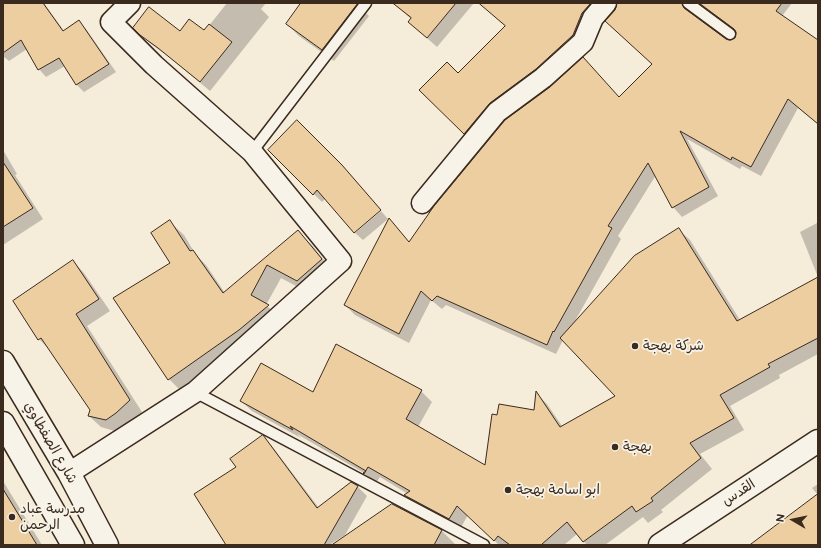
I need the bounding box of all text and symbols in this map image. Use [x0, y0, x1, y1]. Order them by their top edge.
place label: شركة بهجة [643, 338, 704, 354]
marker: شركة بهجة [630, 341, 640, 351]
street label: شارع الصفطاوي [20, 399, 80, 487]
place label: بهجة [623, 439, 652, 455]
marker: بهجة [610, 442, 620, 452]
street label: القدس [719, 476, 759, 510]
place label: ابو اسامة بهجة [516, 482, 600, 498]
marker: ابو اسامة بهجة [503, 485, 513, 495]
north arrow [773, 500, 813, 540]
place label: مدرسة عباد الرحمن [20, 501, 85, 534]
marker: مدرسة عباد الرحمن [7, 512, 17, 522]
text: N [774, 513, 788, 523]

